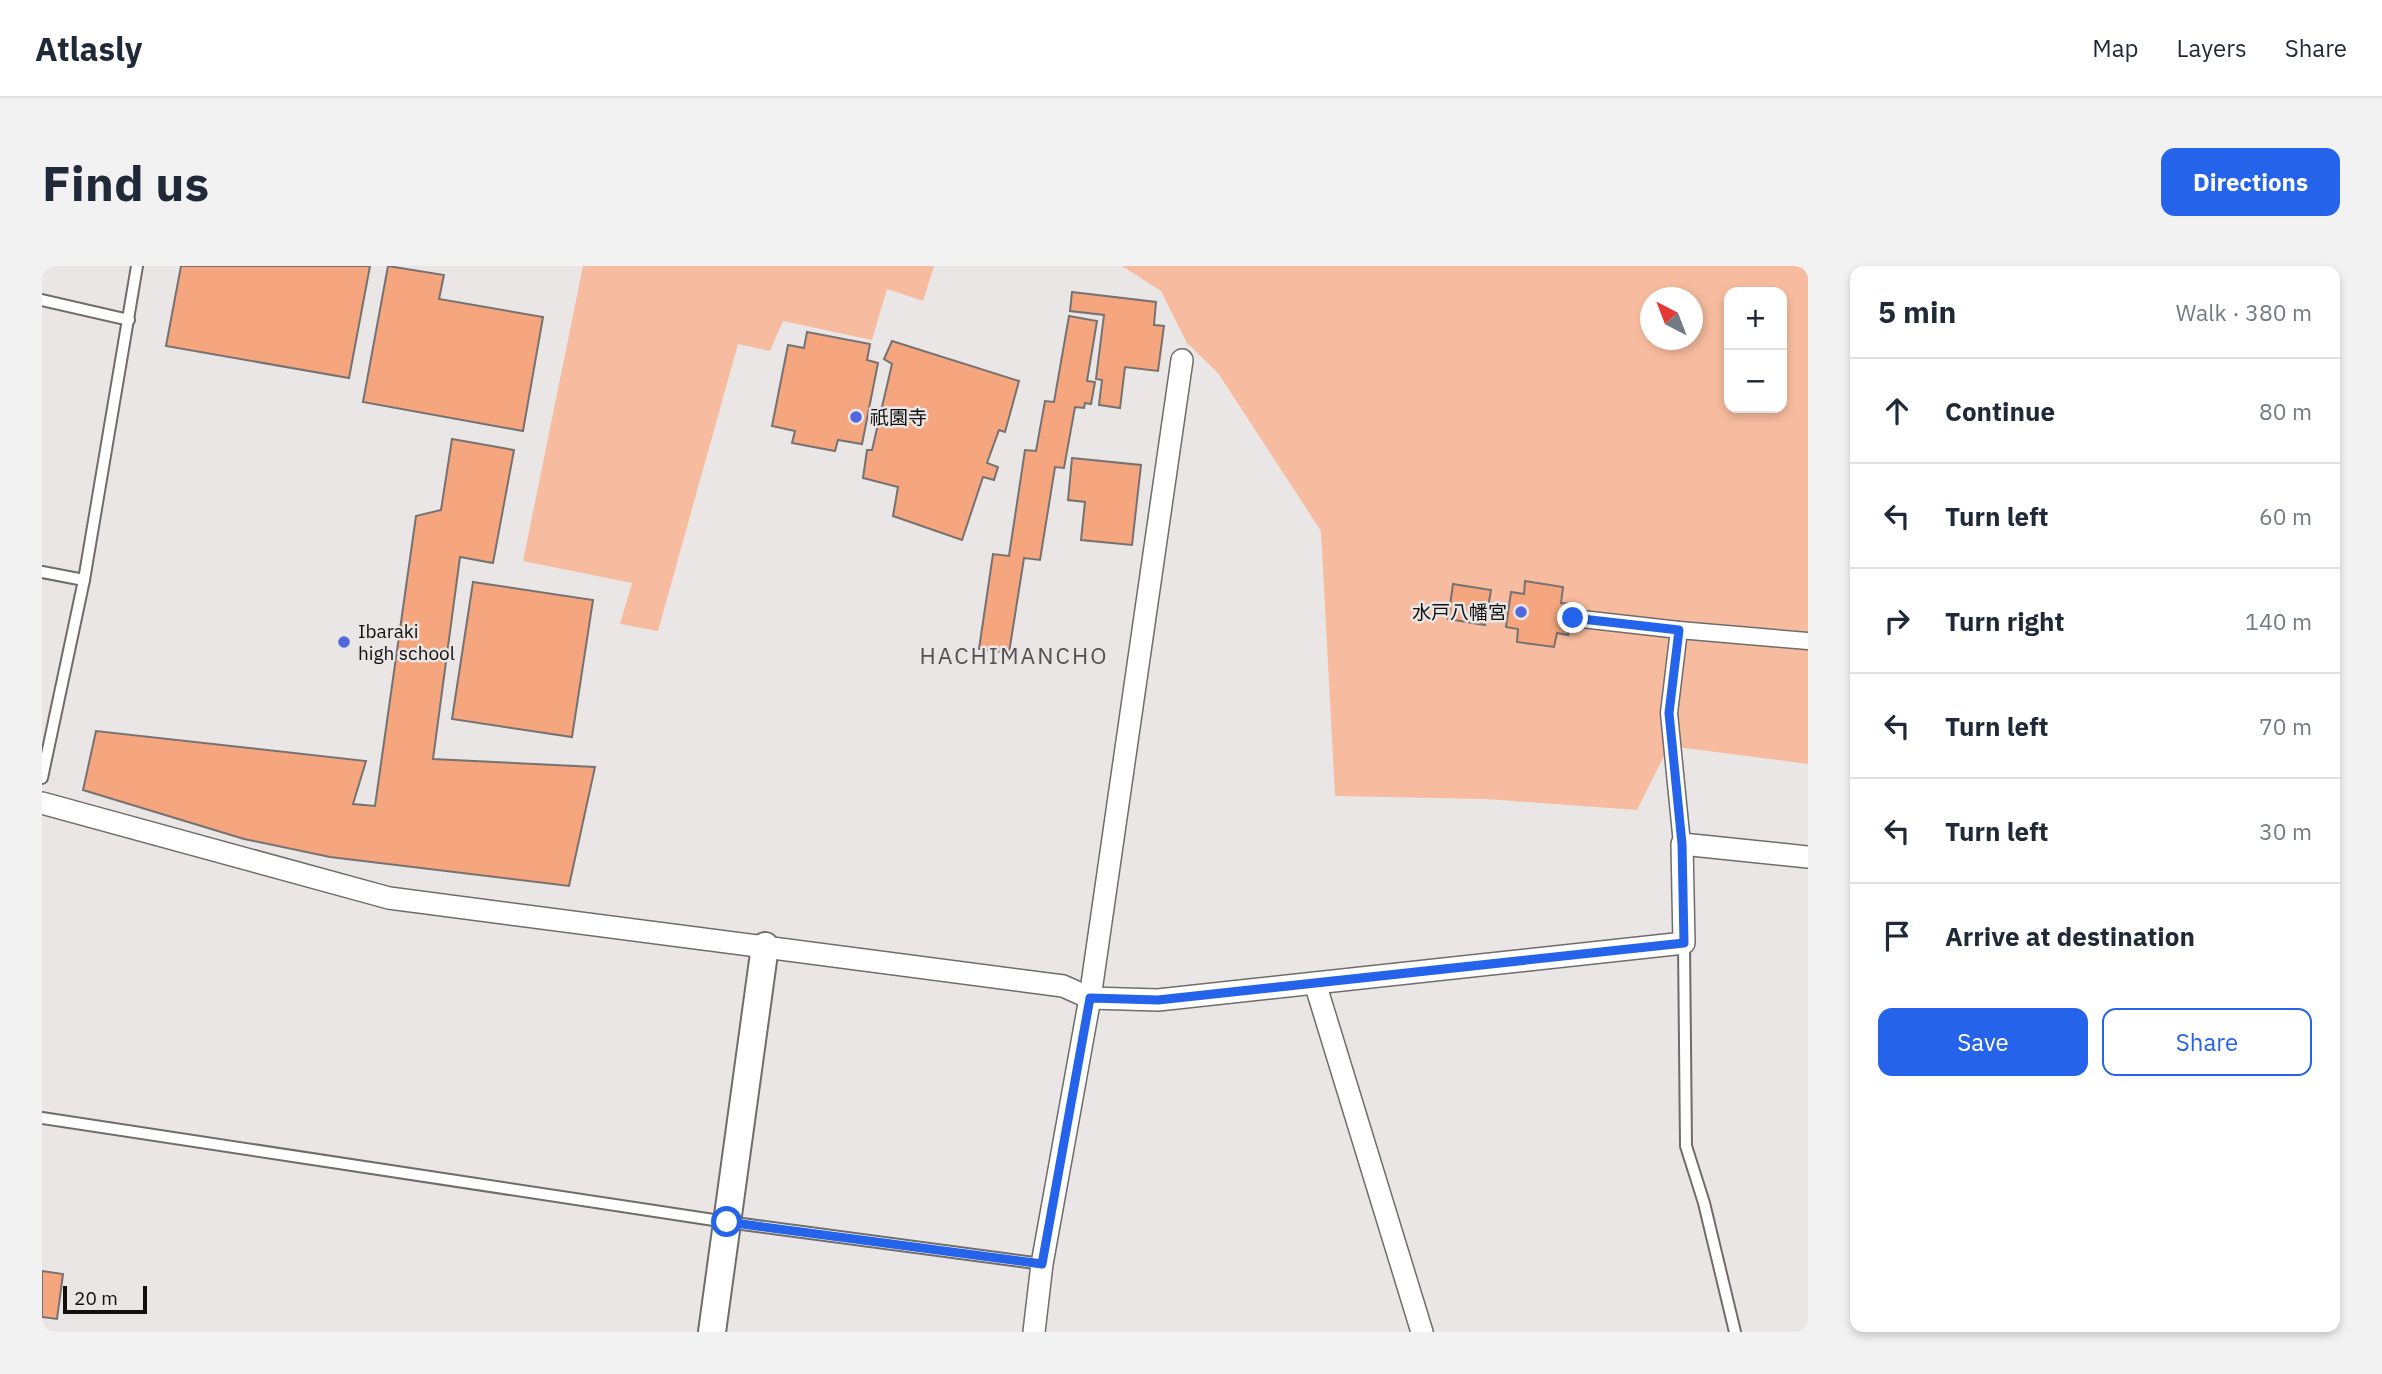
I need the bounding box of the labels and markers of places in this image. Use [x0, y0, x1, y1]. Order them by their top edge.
place label: 祇園寺 [870, 405, 927, 429]
marker: 祇園寺 [848, 409, 864, 425]
place label: 水戸八幡宮 [1412, 600, 1507, 624]
marker: 水戸八幡宮 [1513, 604, 1529, 620]
place label: Ibaraki high school [358, 619, 455, 665]
marker: Ibaraki high school [336, 634, 352, 650]

